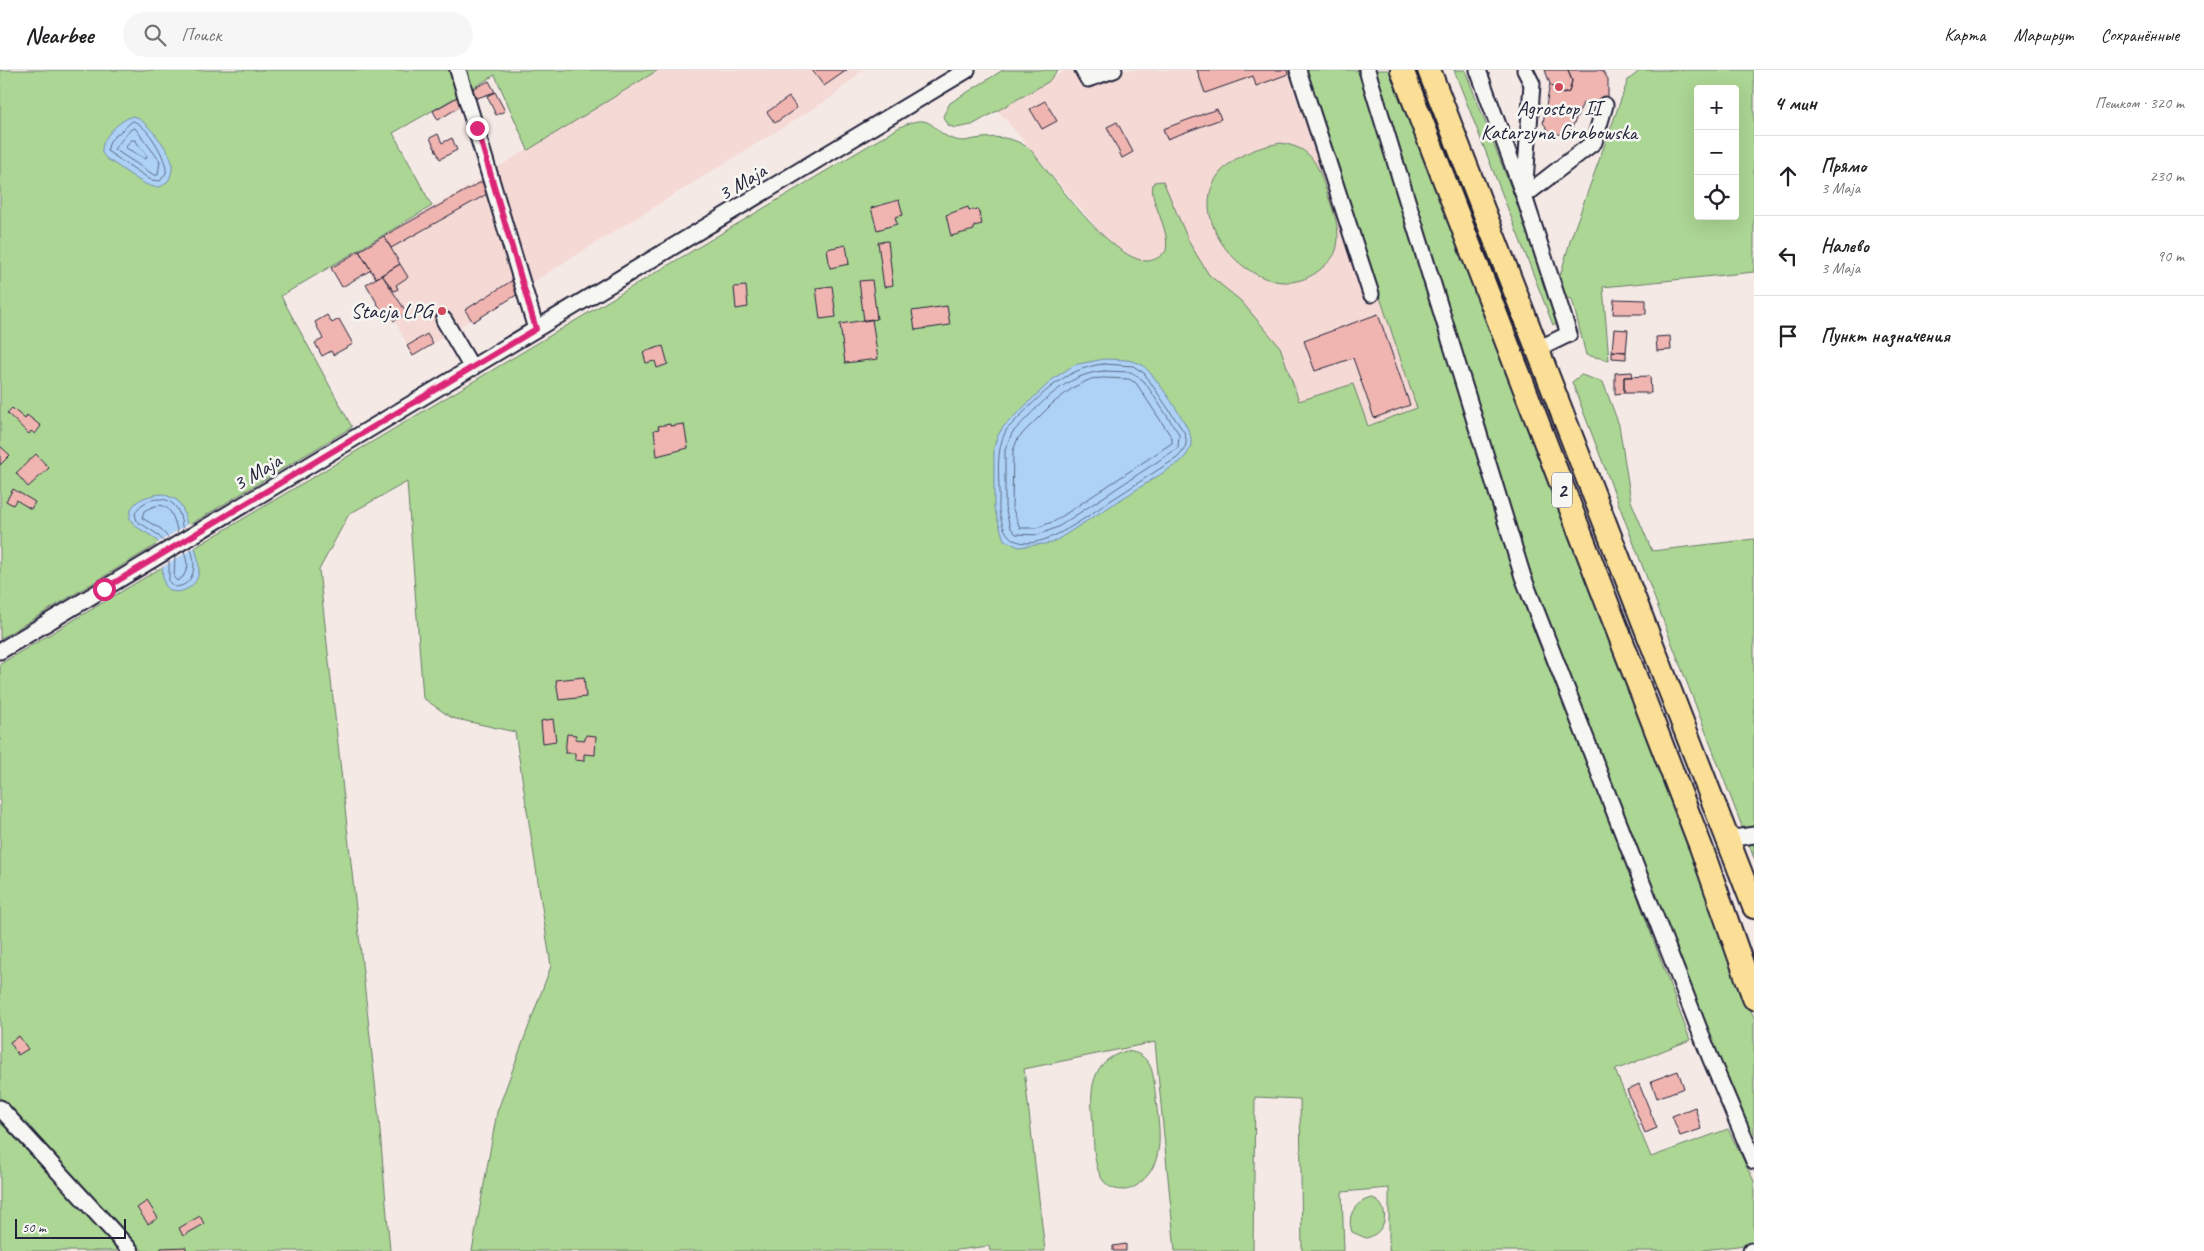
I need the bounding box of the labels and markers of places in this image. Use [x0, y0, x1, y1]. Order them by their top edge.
marker: Agrostop II Katarzyna Grabowska [1553, 81, 1565, 93]
place label: Agrostop II Katarzyna Grabowska [1481, 95, 1640, 145]
place label: Stacja LPG [351, 298, 436, 324]
marker: Stacja LPG [436, 305, 448, 317]

